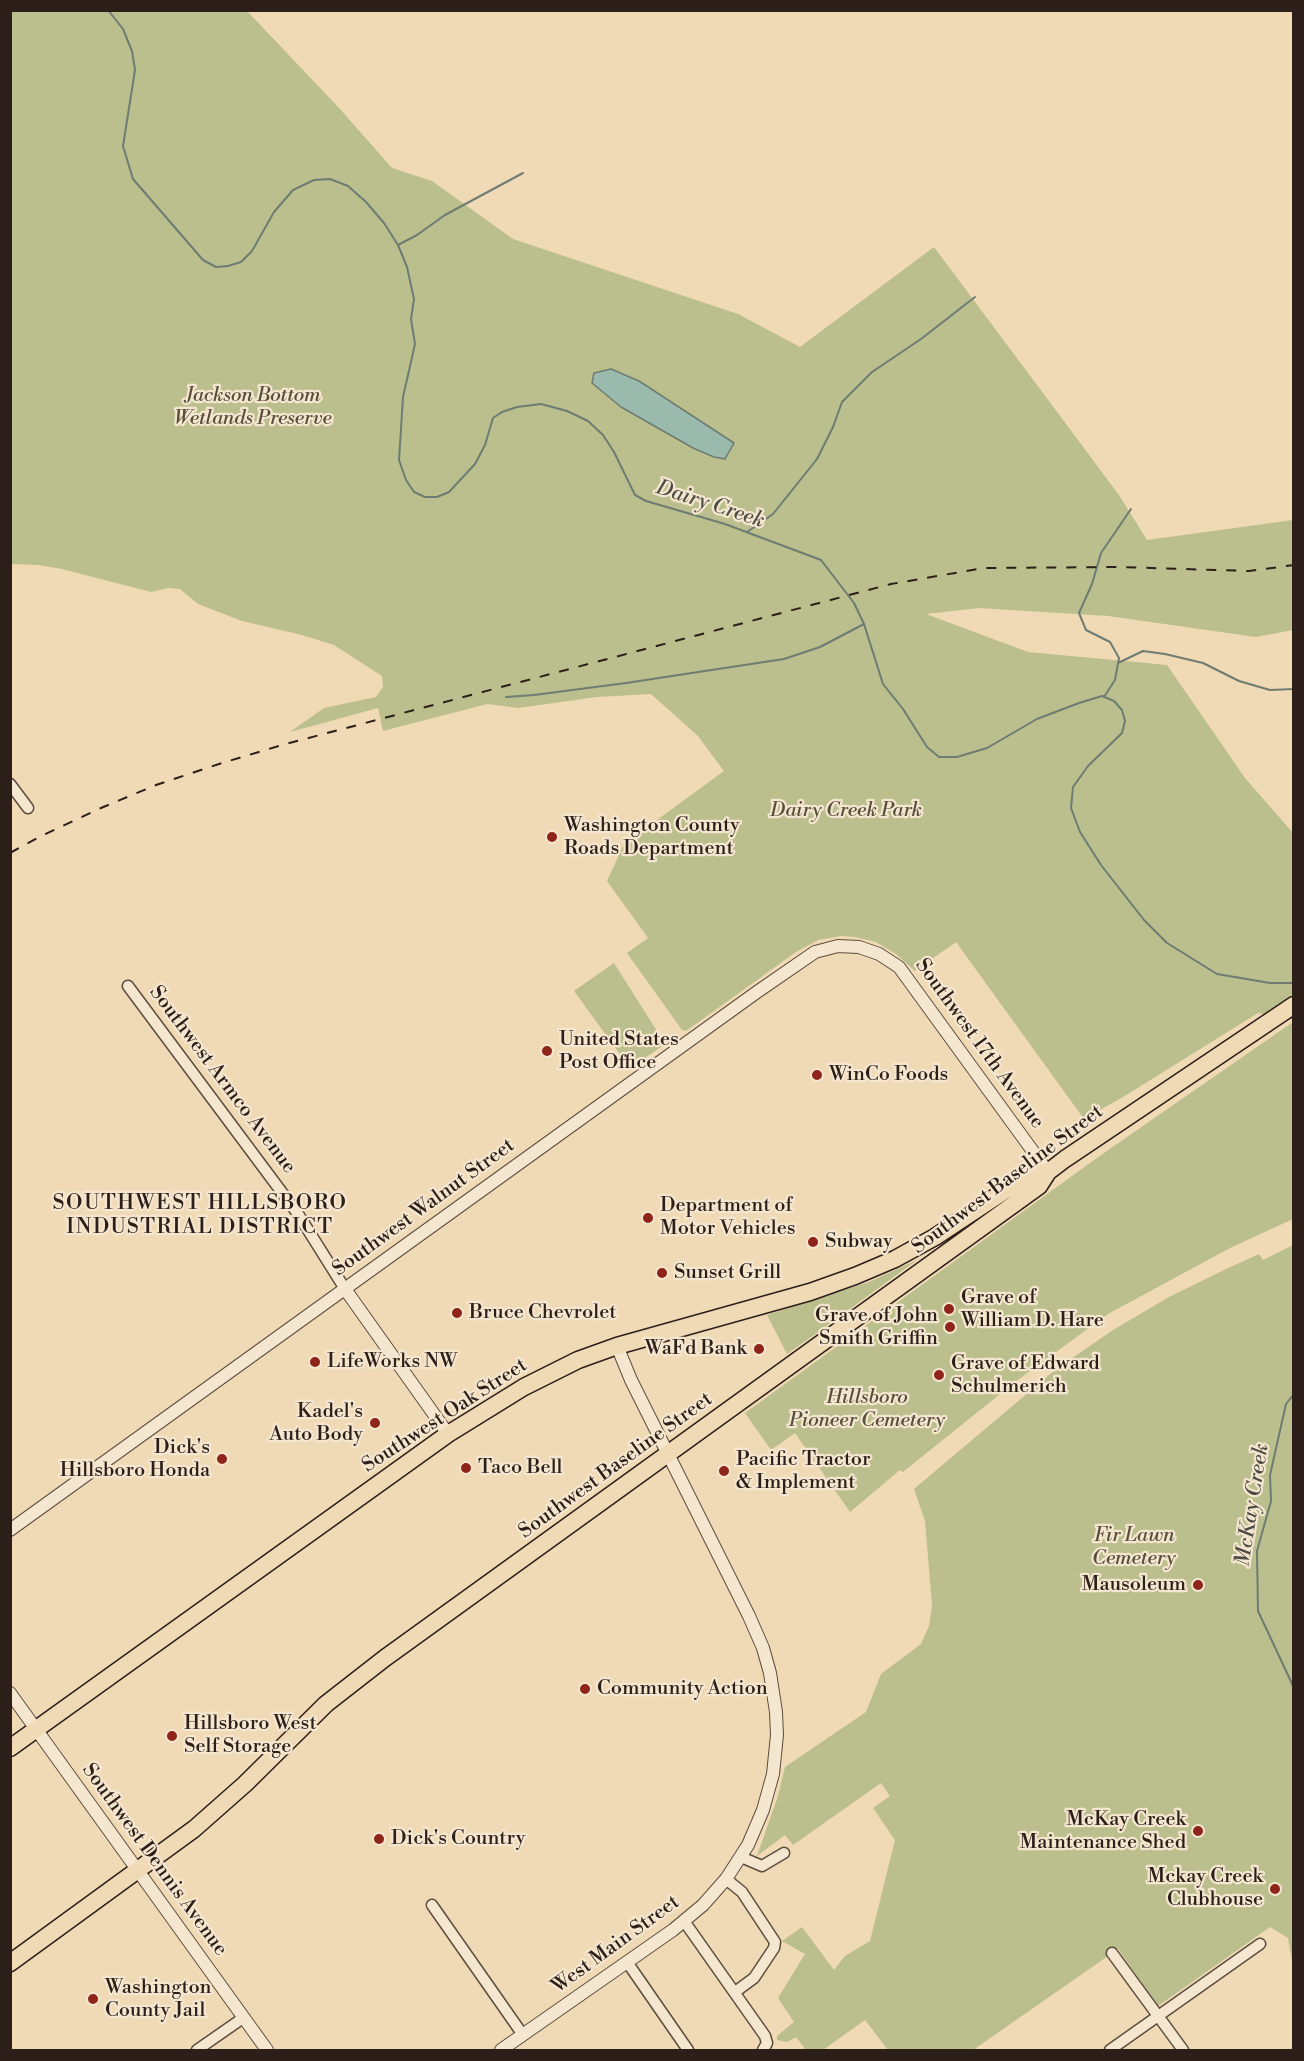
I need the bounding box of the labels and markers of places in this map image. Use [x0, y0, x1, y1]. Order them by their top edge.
place label: Washington County Roads Department [564, 814, 740, 861]
marker: Washington County Roads Department [545, 830, 559, 844]
place label: United States Post Office [559, 1028, 679, 1075]
marker: United States Post Office [540, 1044, 554, 1058]
place label: WinCo Foods [829, 1063, 948, 1087]
marker: WinCo Foods [810, 1068, 824, 1082]
place label: Department of Motor Vehicles [660, 1194, 796, 1241]
marker: Department of Motor Vehicles [641, 1211, 655, 1225]
place label: Subway [825, 1230, 893, 1254]
marker: Subway [806, 1235, 820, 1249]
place label: Sunset Grill [674, 1261, 781, 1285]
marker: Sunset Grill [655, 1266, 669, 1280]
place label: Grave of William D. Hare [961, 1286, 1104, 1333]
place label: Bruce Chevrolet [469, 1301, 616, 1325]
marker: Grave of William D. Hare [942, 1302, 956, 1316]
place label: Grave of John Smith Griffin [815, 1304, 938, 1351]
marker: Bruce Chevrolet [450, 1306, 464, 1320]
marker: Grave of John Smith Griffin [943, 1320, 957, 1334]
place label: WaFd Bank [645, 1337, 747, 1361]
marker: WaFd Bank [752, 1342, 766, 1356]
place label: LifeWorks NW [327, 1350, 457, 1374]
place label: Grave of Edward Schulmerich [951, 1352, 1100, 1399]
marker: LifeWorks NW [308, 1355, 322, 1369]
marker: Grave of Edward Schulmerich [932, 1368, 946, 1382]
place label: Kadel's Auto Body [269, 1400, 363, 1447]
marker: Kadel's Auto Body [368, 1416, 382, 1430]
place label: Dick's Hillsboro Honda [60, 1436, 210, 1483]
place label: Pacific Tractor & Implement [736, 1448, 871, 1495]
marker: Dick's Hillsboro Honda [215, 1452, 229, 1466]
place label: Taco Bell [478, 1456, 562, 1480]
marker: Taco Bell [459, 1461, 473, 1475]
marker: Pacific Tractor & Implement [717, 1464, 731, 1478]
place label: Mausoleum [1082, 1573, 1186, 1597]
marker: Mausoleum [1191, 1578, 1205, 1592]
place label: Community Action [597, 1677, 768, 1701]
marker: Community Action [578, 1682, 592, 1696]
place label: Hillsboro West Self Storage [184, 1712, 317, 1759]
marker: Hillsboro West Self Storage [165, 1729, 179, 1743]
place label: McKay Creek Maintenance Shed [1020, 1808, 1186, 1855]
marker: McKay Creek Maintenance Shed [1191, 1824, 1205, 1838]
place label: Dick's Country [391, 1827, 525, 1851]
marker: Dick's Country [372, 1832, 386, 1846]
place label: Mckay Creek Clubhouse [1147, 1865, 1263, 1912]
marker: Mckay Creek Clubhouse [1268, 1882, 1282, 1896]
place label: Washington County Jail [105, 1976, 212, 2023]
marker: Washington County Jail [86, 1992, 100, 2006]

